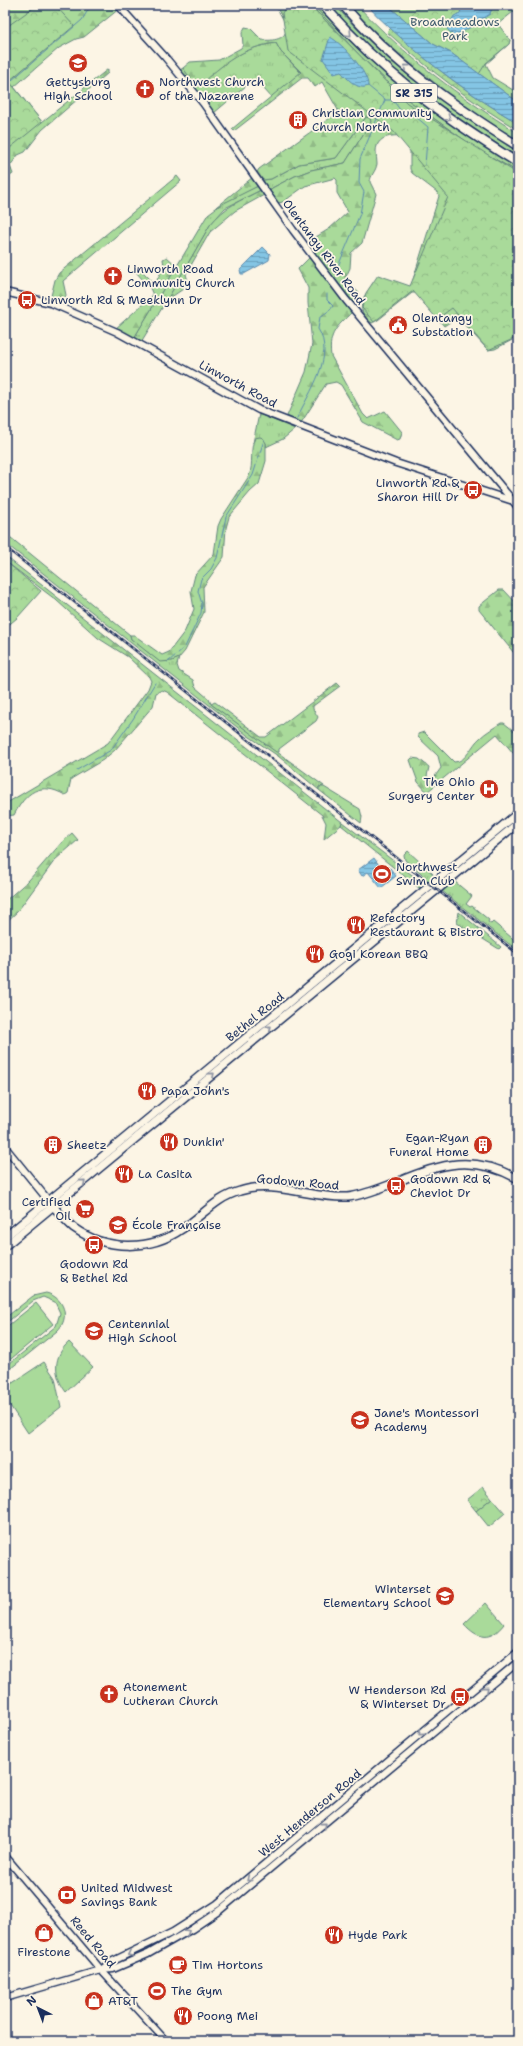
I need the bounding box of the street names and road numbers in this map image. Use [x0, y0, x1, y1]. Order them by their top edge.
road number: SR 315 [391, 84, 437, 102]
street label: Olentangy River Road [279, 196, 369, 308]
street label: Linworth Road [196, 357, 280, 411]
street label: Bethel Road [223, 988, 288, 1045]
street label: Godown Road [256, 1170, 340, 1194]
street label: West Henderson Road [255, 1765, 365, 1861]
street label: Reed Road [67, 1913, 120, 1972]

